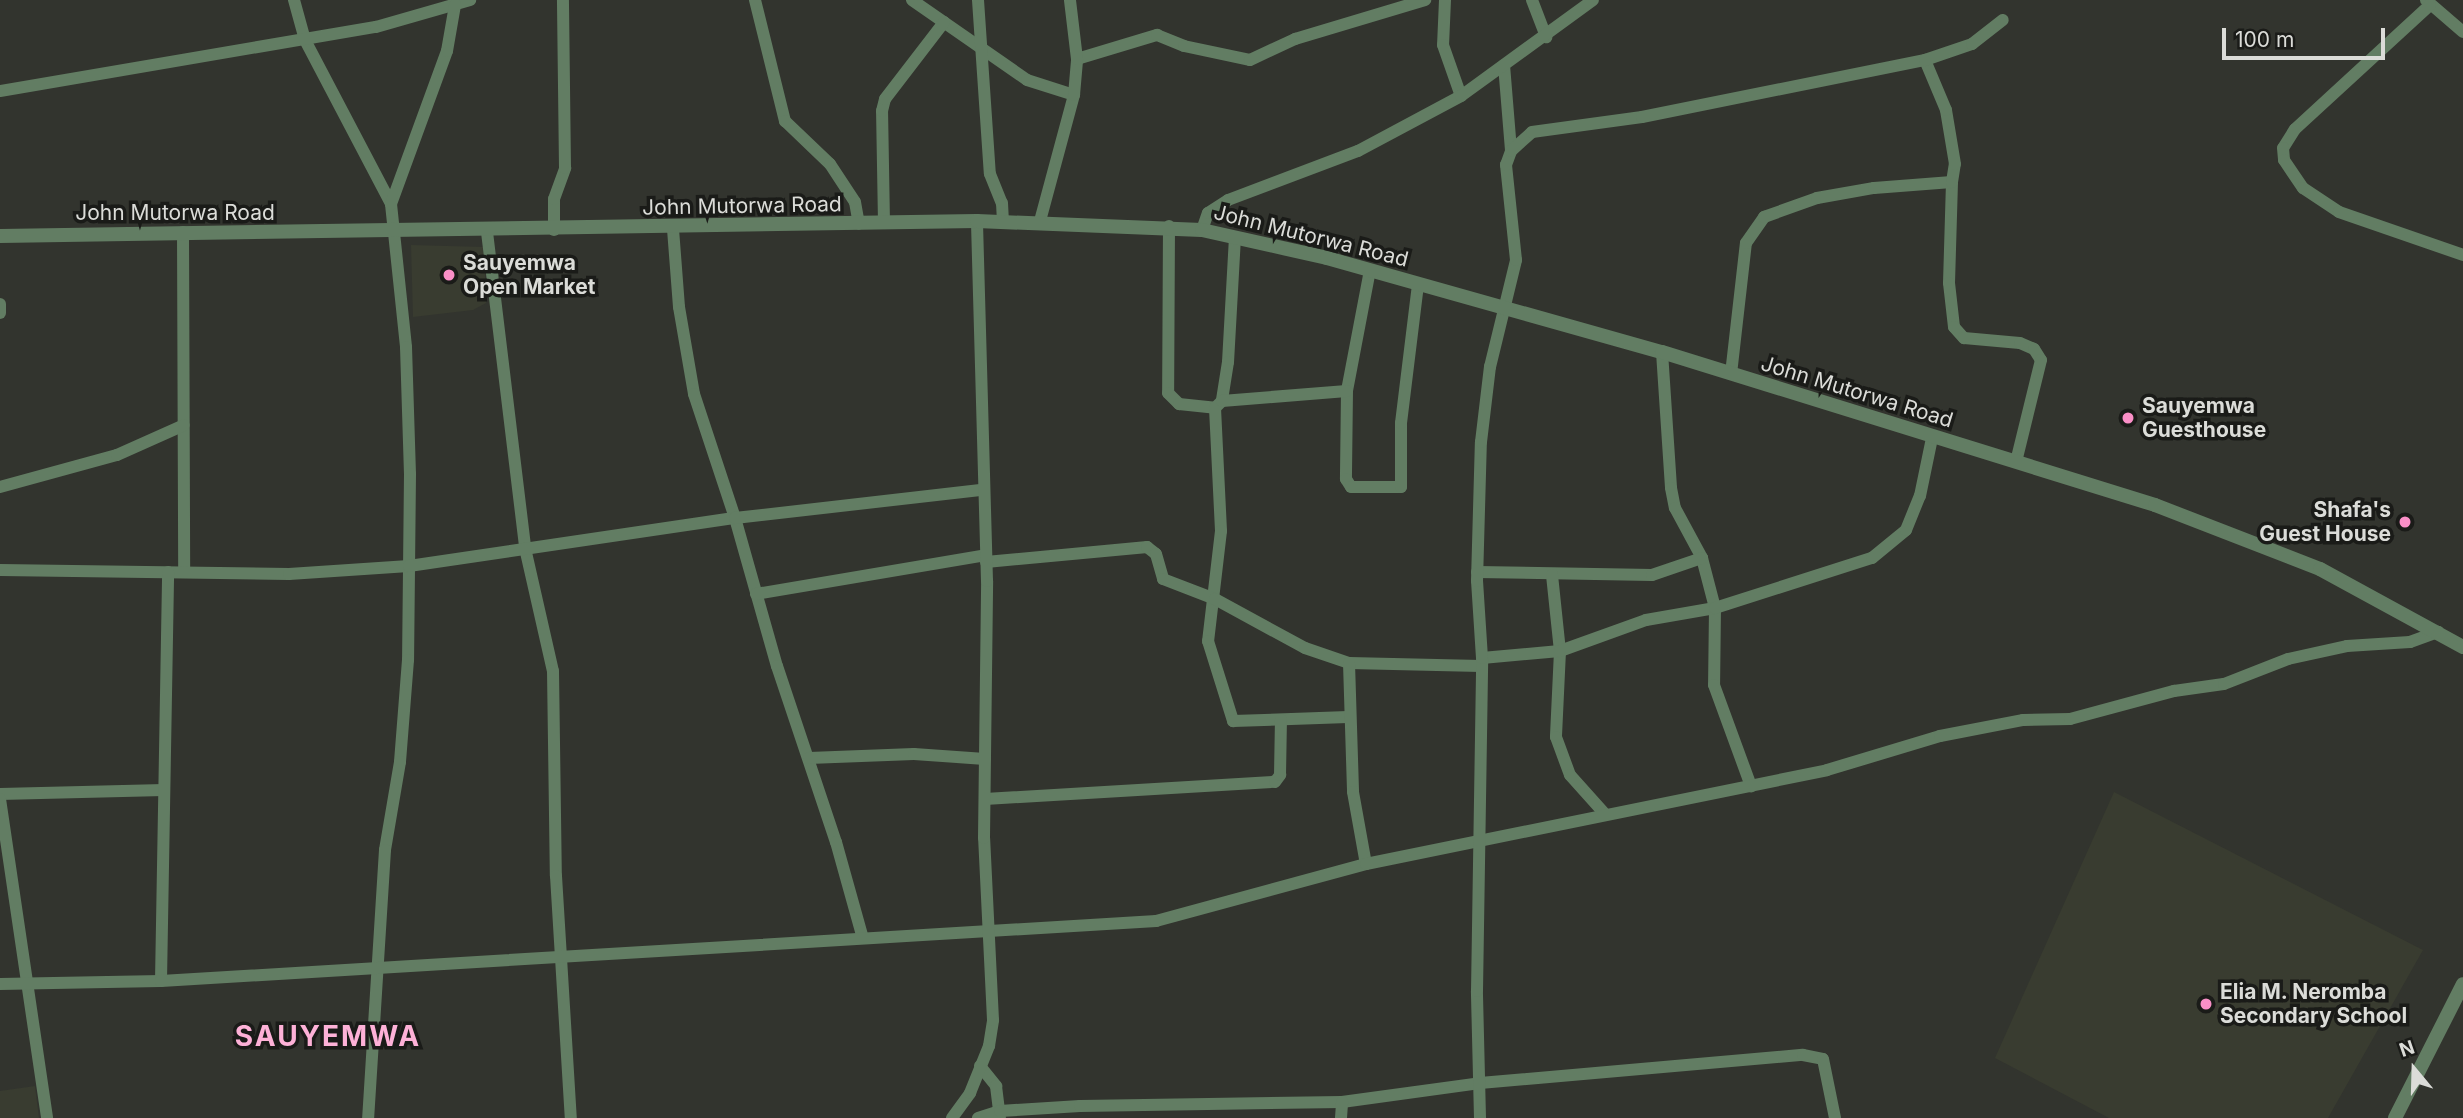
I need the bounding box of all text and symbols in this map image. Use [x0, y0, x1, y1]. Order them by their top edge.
scale bar [2225, 14, 2388, 58]
text: 100 m [2235, 27, 2294, 52]
street label: John Mutorwa Road [642, 192, 842, 220]
street label: John Mutorwa Road [75, 200, 275, 226]
street label: John Mutorwa Road [1211, 200, 1411, 272]
place label: Sauyemwa Open Market [463, 250, 596, 300]
marker: Sauyemwa Open Market [441, 267, 457, 283]
street label: John Mutorwa Road [1758, 351, 1956, 433]
place label: Sauyemwa Guesthouse [2142, 393, 2266, 443]
marker: Sauyemwa Guesthouse [2120, 410, 2136, 426]
place label: Shafa's Guest House [2259, 497, 2391, 547]
marker: Shafa's Guest House [2397, 514, 2413, 530]
place label: Elia M. Neromba Secondary School [2220, 979, 2407, 1029]
marker: Elia M. Neromba Secondary School [2198, 996, 2214, 1012]
district label: SAUYEMWA [236, 1019, 420, 1053]
north arrow [2379, 1034, 2449, 1104]
text: N [2396, 1035, 2418, 1062]

